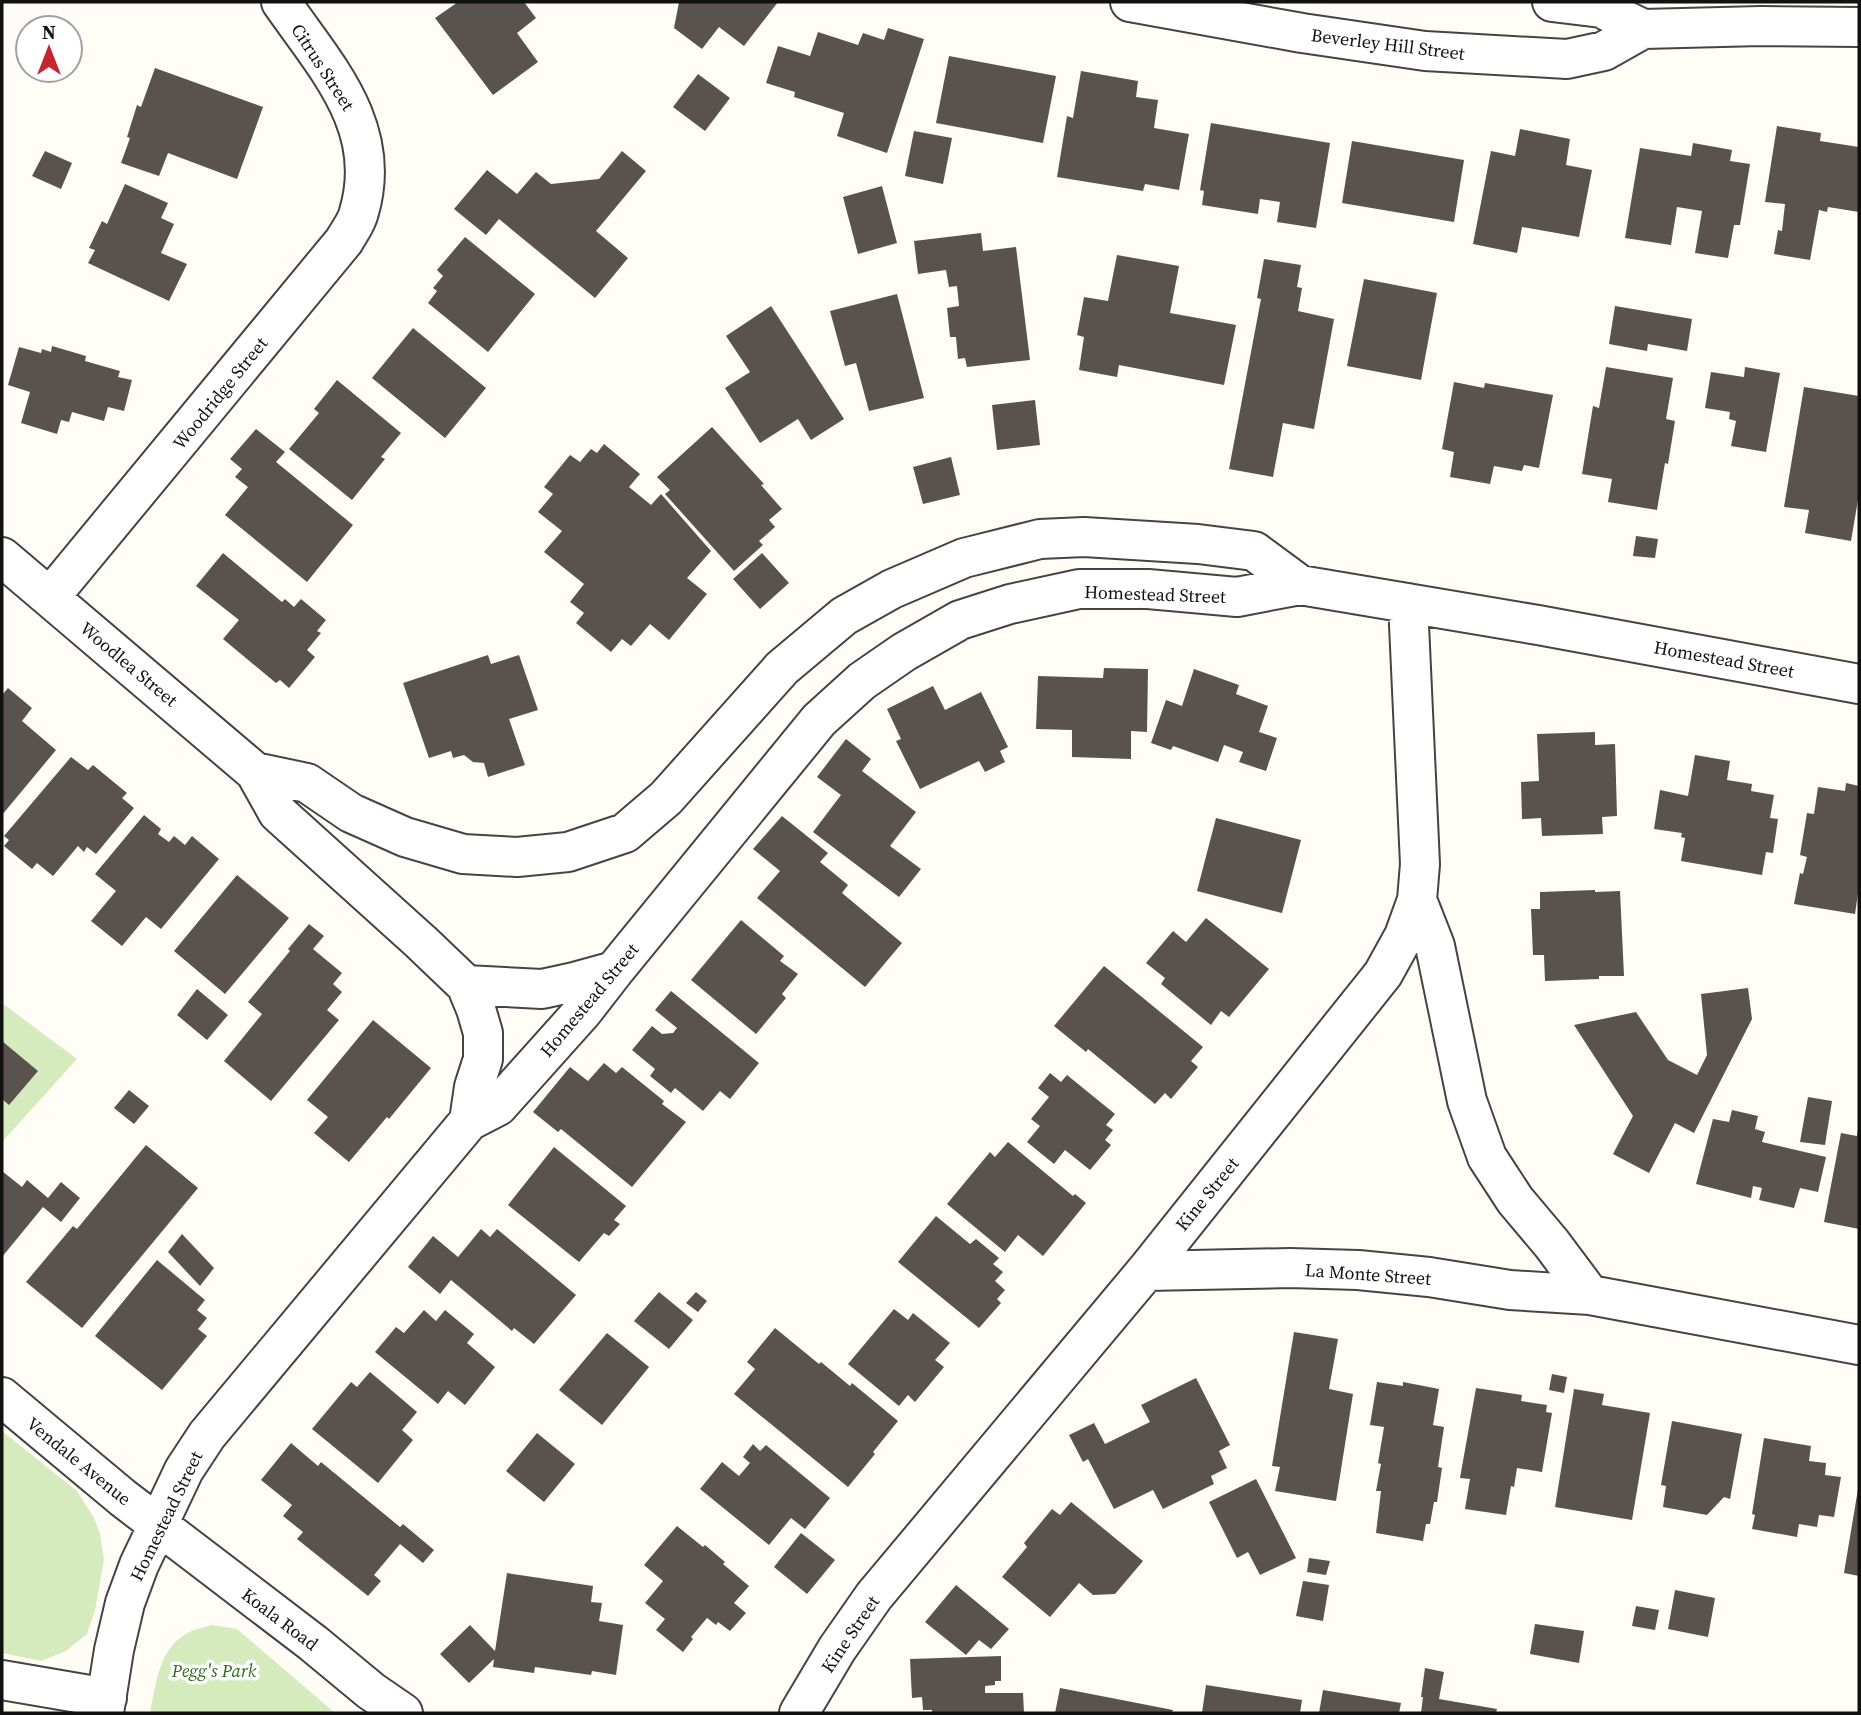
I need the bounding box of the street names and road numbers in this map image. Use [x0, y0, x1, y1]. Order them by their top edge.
street label: Citrus Street [285, 19, 361, 116]
street label: Beverley Hill Street [1310, 22, 1466, 66]
street label: Woodridge Street [167, 331, 273, 455]
street label: Homestead Street [1084, 579, 1226, 609]
street label: Woodlea Street [75, 616, 183, 712]
street label: Homestead Street [1652, 634, 1796, 684]
street label: Homestead Street [534, 938, 644, 1062]
street label: Kine Street [1170, 1152, 1245, 1236]
street label: La Monte Street [1304, 1257, 1432, 1291]
street label: Vendale Avenue [21, 1411, 137, 1511]
street label: Homestead Street [124, 1447, 208, 1585]
street label: Koala Road [237, 1582, 323, 1656]
street label: Kine Street [815, 1590, 885, 1678]

